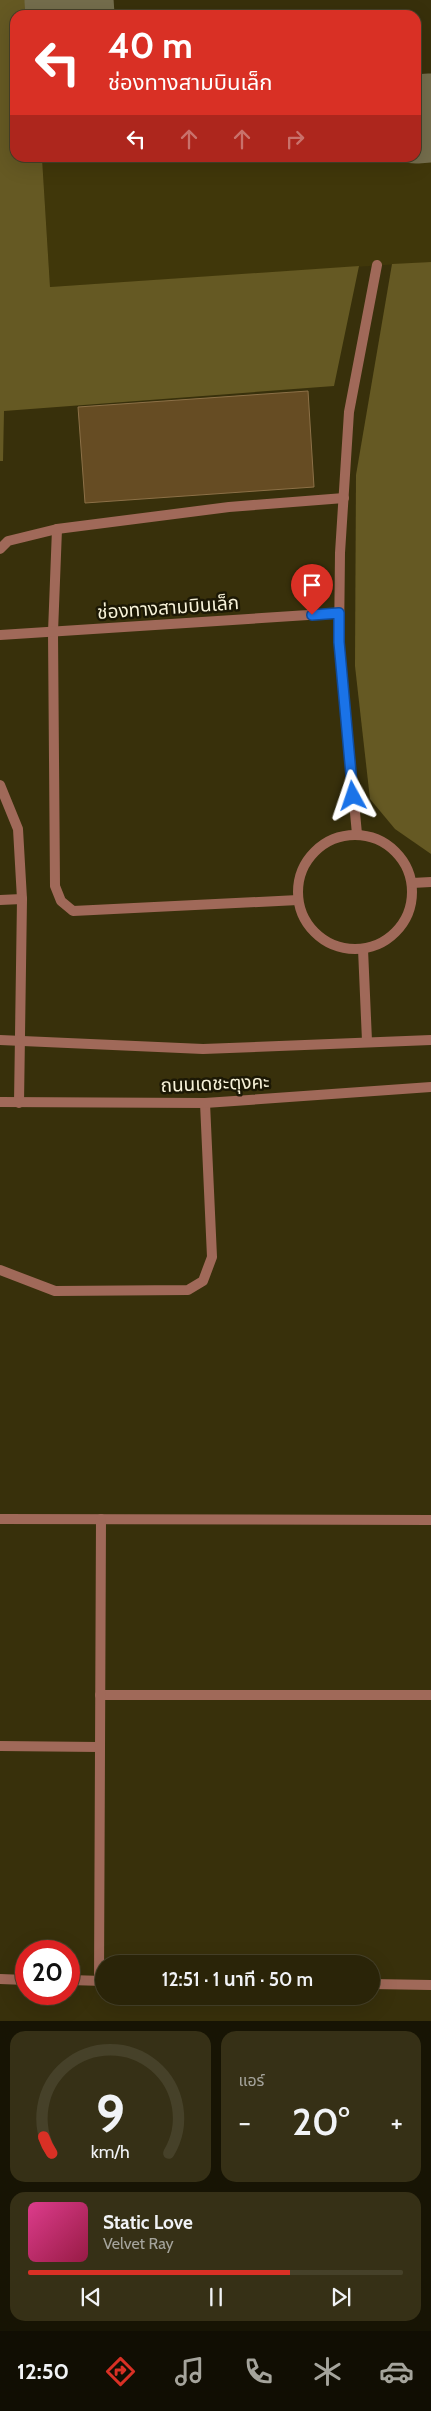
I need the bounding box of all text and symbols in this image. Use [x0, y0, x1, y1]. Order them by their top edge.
text: 40 m [108, 24, 193, 67]
icon: left [25, 30, 90, 95]
text: ช่องทางสามบินเล็ก [108, 69, 273, 96]
icon: left [122, 125, 150, 153]
icon: ahead [175, 125, 203, 153]
icon: ahead [228, 125, 256, 153]
icon: right [281, 125, 309, 153]
pin [291, 564, 333, 615]
icon: arrive [298, 571, 326, 599]
street label: ช่องทางสามบินเล็ก [96, 591, 240, 624]
position arrow [326, 769, 378, 821]
street label: ถนนเดชะตุงคะ [160, 1070, 270, 1097]
speed limit sign: 20 [15, 1940, 80, 2005]
text: 12:51 · 1 นาที · 50 m [162, 1968, 313, 1991]
text: แอร์ [239, 2071, 264, 2090]
text: 9 [96, 2082, 125, 2145]
text: 20° [292, 2098, 350, 2145]
text: − [239, 2105, 251, 2139]
text: + [391, 2105, 403, 2139]
text: km/h [91, 2141, 130, 2162]
text: Static Love [103, 2211, 193, 2234]
text: Velvet Ray [103, 2234, 174, 2253]
icon: previous [77, 2283, 105, 2311]
icon: pause [202, 2283, 230, 2311]
icon: next [327, 2283, 355, 2311]
icon: directions [103, 2354, 138, 2389]
icon: music [172, 2354, 207, 2389]
icon: phone [241, 2354, 276, 2389]
icon: climate [310, 2354, 345, 2389]
icon: car [379, 2354, 414, 2389]
text: 12:50 [17, 2358, 69, 2385]

